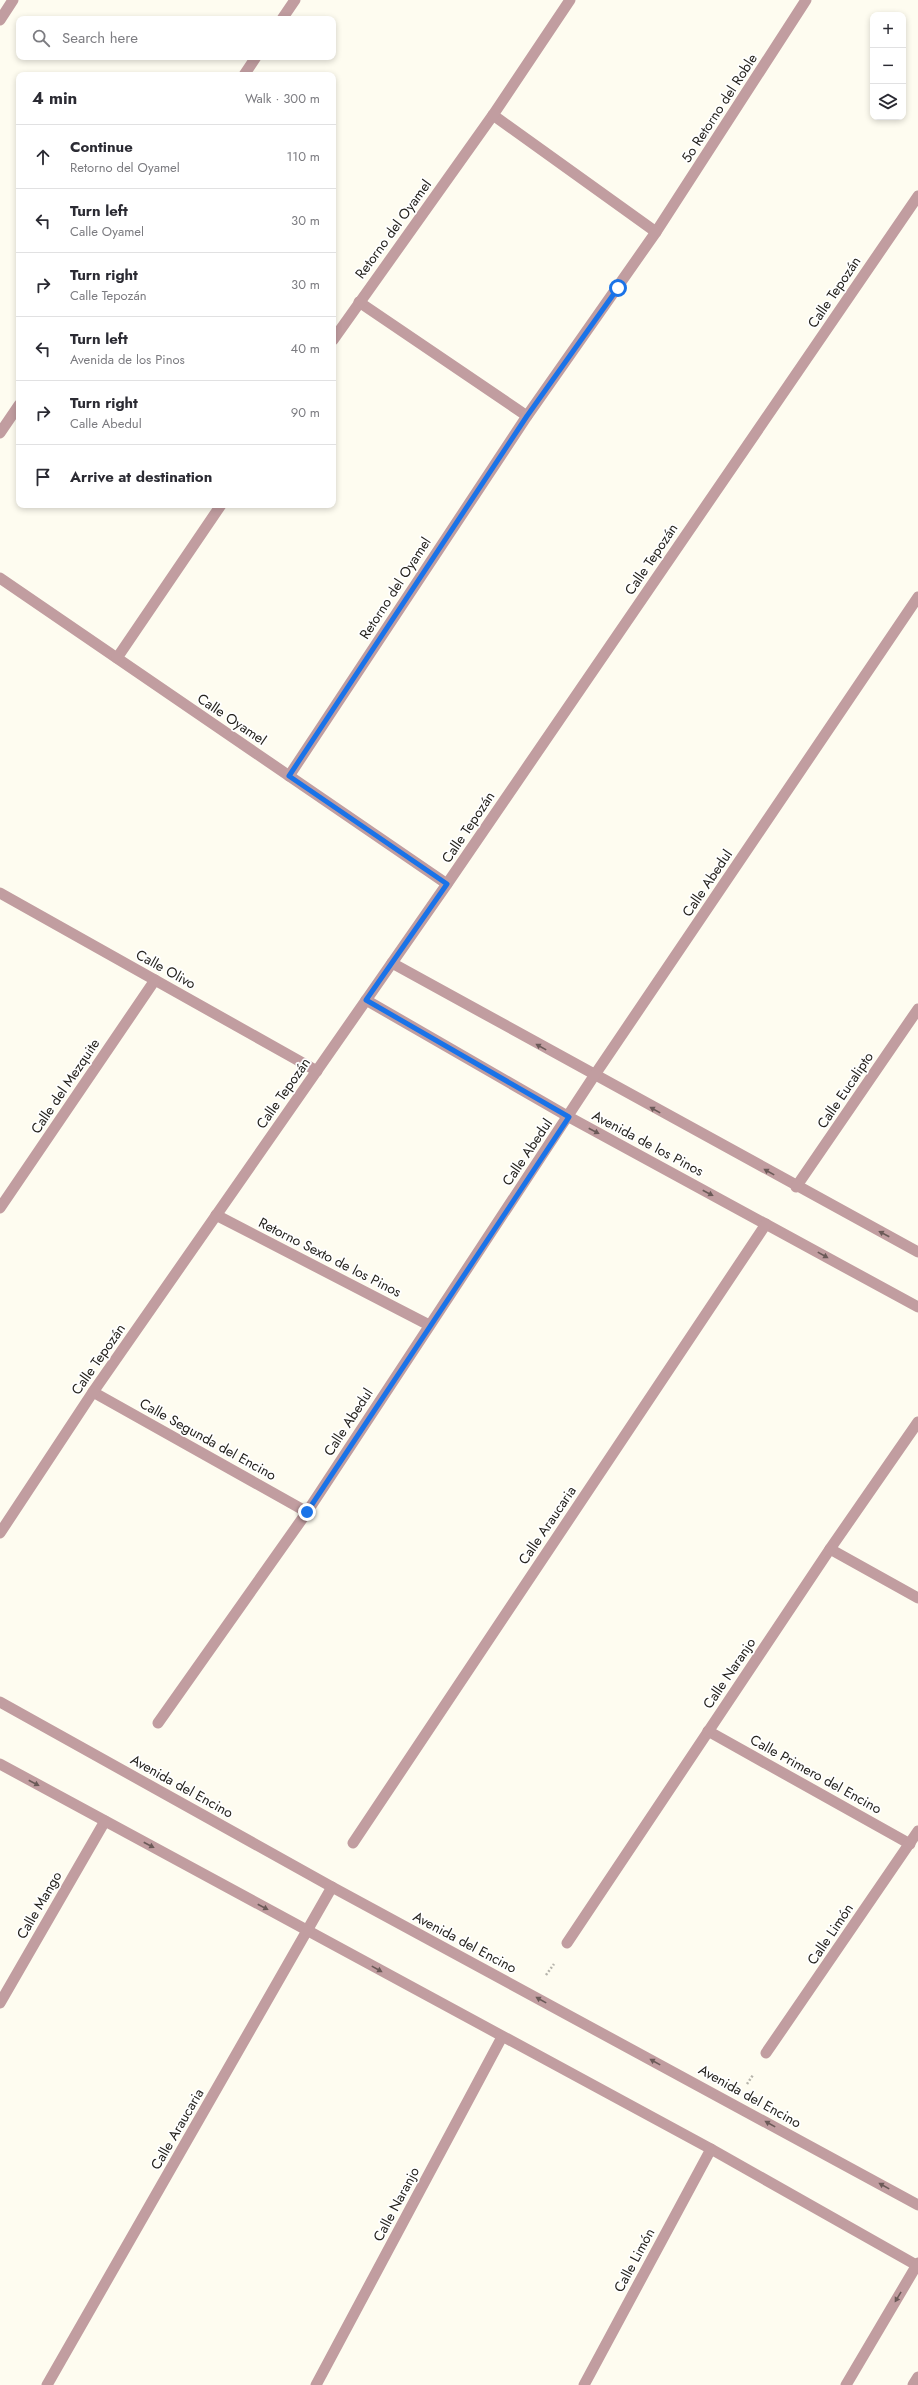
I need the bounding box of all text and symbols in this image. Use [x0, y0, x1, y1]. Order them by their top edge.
map controls [870, 12, 906, 120]
button: + [870, 12, 906, 48]
search box [16, 16, 336, 60]
icon: search [30, 27, 52, 49]
text: Search here [62, 27, 138, 49]
button: − [870, 48, 906, 84]
street label: 5o Retorno del Roble [676, 50, 762, 166]
button: layers [870, 84, 906, 120]
text: 4 min [32, 86, 77, 110]
text: Walk · 300 m [245, 89, 320, 108]
text: Continue [70, 136, 133, 158]
icon: ahead [32, 146, 54, 168]
text: 110 m [286, 147, 320, 166]
text: Retorno del Oyamel [70, 158, 180, 177]
street label: Retorno del Oyamel [350, 175, 436, 283]
text: Turn left [70, 200, 128, 222]
icon: left [32, 210, 54, 232]
text: 30 m [291, 211, 320, 230]
text: Calle Oyamel [70, 222, 144, 241]
street label: Calle Tepozán [803, 252, 865, 332]
text: Turn right [70, 264, 138, 286]
icon: right [32, 274, 54, 296]
text: 30 m [291, 275, 320, 294]
route start [609, 279, 627, 297]
text: Calle Tepozán [70, 286, 147, 305]
text: Turn left [70, 328, 128, 350]
icon: left [32, 338, 54, 360]
text: 40 m [291, 339, 320, 358]
text: Avenida de los Pinos [70, 350, 185, 369]
text: Turn right [70, 392, 138, 414]
icon: right [32, 402, 54, 424]
text: 90 m [291, 403, 320, 422]
text: Calle Abedul [70, 414, 142, 433]
icon: arrive [32, 466, 54, 488]
text: Arrive at destination [70, 466, 212, 488]
street label: Calle Tepozán [620, 519, 682, 599]
street label: Retorno del Oyamel [354, 533, 436, 643]
street label: Calle Oyamel [193, 688, 271, 750]
street label: Calle Tepozán [437, 787, 499, 867]
street label: Calle Abedul [677, 845, 737, 921]
street label: Calle Olivo [132, 944, 200, 994]
street label: Calle del Mezquite [26, 1034, 104, 1138]
one-way arrow [536, 1043, 547, 1050]
street label: Calle Eucalipto [812, 1047, 878, 1132]
street label: Calle Tepozán [251, 1053, 315, 1133]
street label: Avenida de los Pinos [589, 1105, 708, 1181]
one-way arrow [649, 1106, 661, 1113]
street label: Calle Abedul [497, 1114, 557, 1190]
one-way arrow [588, 1128, 600, 1134]
one-way arrow [763, 1169, 775, 1176]
one-way arrow [703, 1189, 714, 1196]
street label: Retorno Sexto de los Pinos [255, 1212, 405, 1302]
one-way arrow [878, 1231, 889, 1237]
one-way arrow [817, 1252, 829, 1258]
street label: Calle Tepozán [66, 1319, 130, 1399]
street label: Calle Abedul [319, 1384, 377, 1460]
street label: Calle Segunda del Encino [136, 1393, 280, 1485]
street label: Calle Araucaria [513, 1482, 581, 1568]
route end [298, 1503, 316, 1521]
street label: Calle Naranjo [698, 1633, 760, 1712]
street label: Calle Primero del Encino [747, 1729, 886, 1819]
street label: Avenida del Encino [127, 1749, 237, 1823]
one-way arrow [28, 1780, 40, 1786]
one-way arrow [143, 1841, 154, 1848]
street label: Calle Mango [12, 1867, 67, 1943]
street label: Calle Limón [802, 1899, 858, 1969]
one-way arrow [257, 1903, 269, 1910]
street label: Avenida del Encino [410, 1906, 521, 1978]
one-way arrow [371, 1966, 383, 1972]
one-way arrow [535, 1996, 547, 2003]
one-way arrow [649, 2059, 661, 2065]
street label: Avenida del Encino [695, 2059, 805, 2133]
street label: Calle Araucaria [146, 2085, 208, 2173]
one-way arrow [764, 2121, 775, 2127]
street label: Calle Naranjo [368, 2163, 424, 2245]
one-way arrow [878, 2183, 890, 2190]
street label: Calle Limón [609, 2224, 659, 2296]
one-way arrow [895, 2291, 902, 2302]

